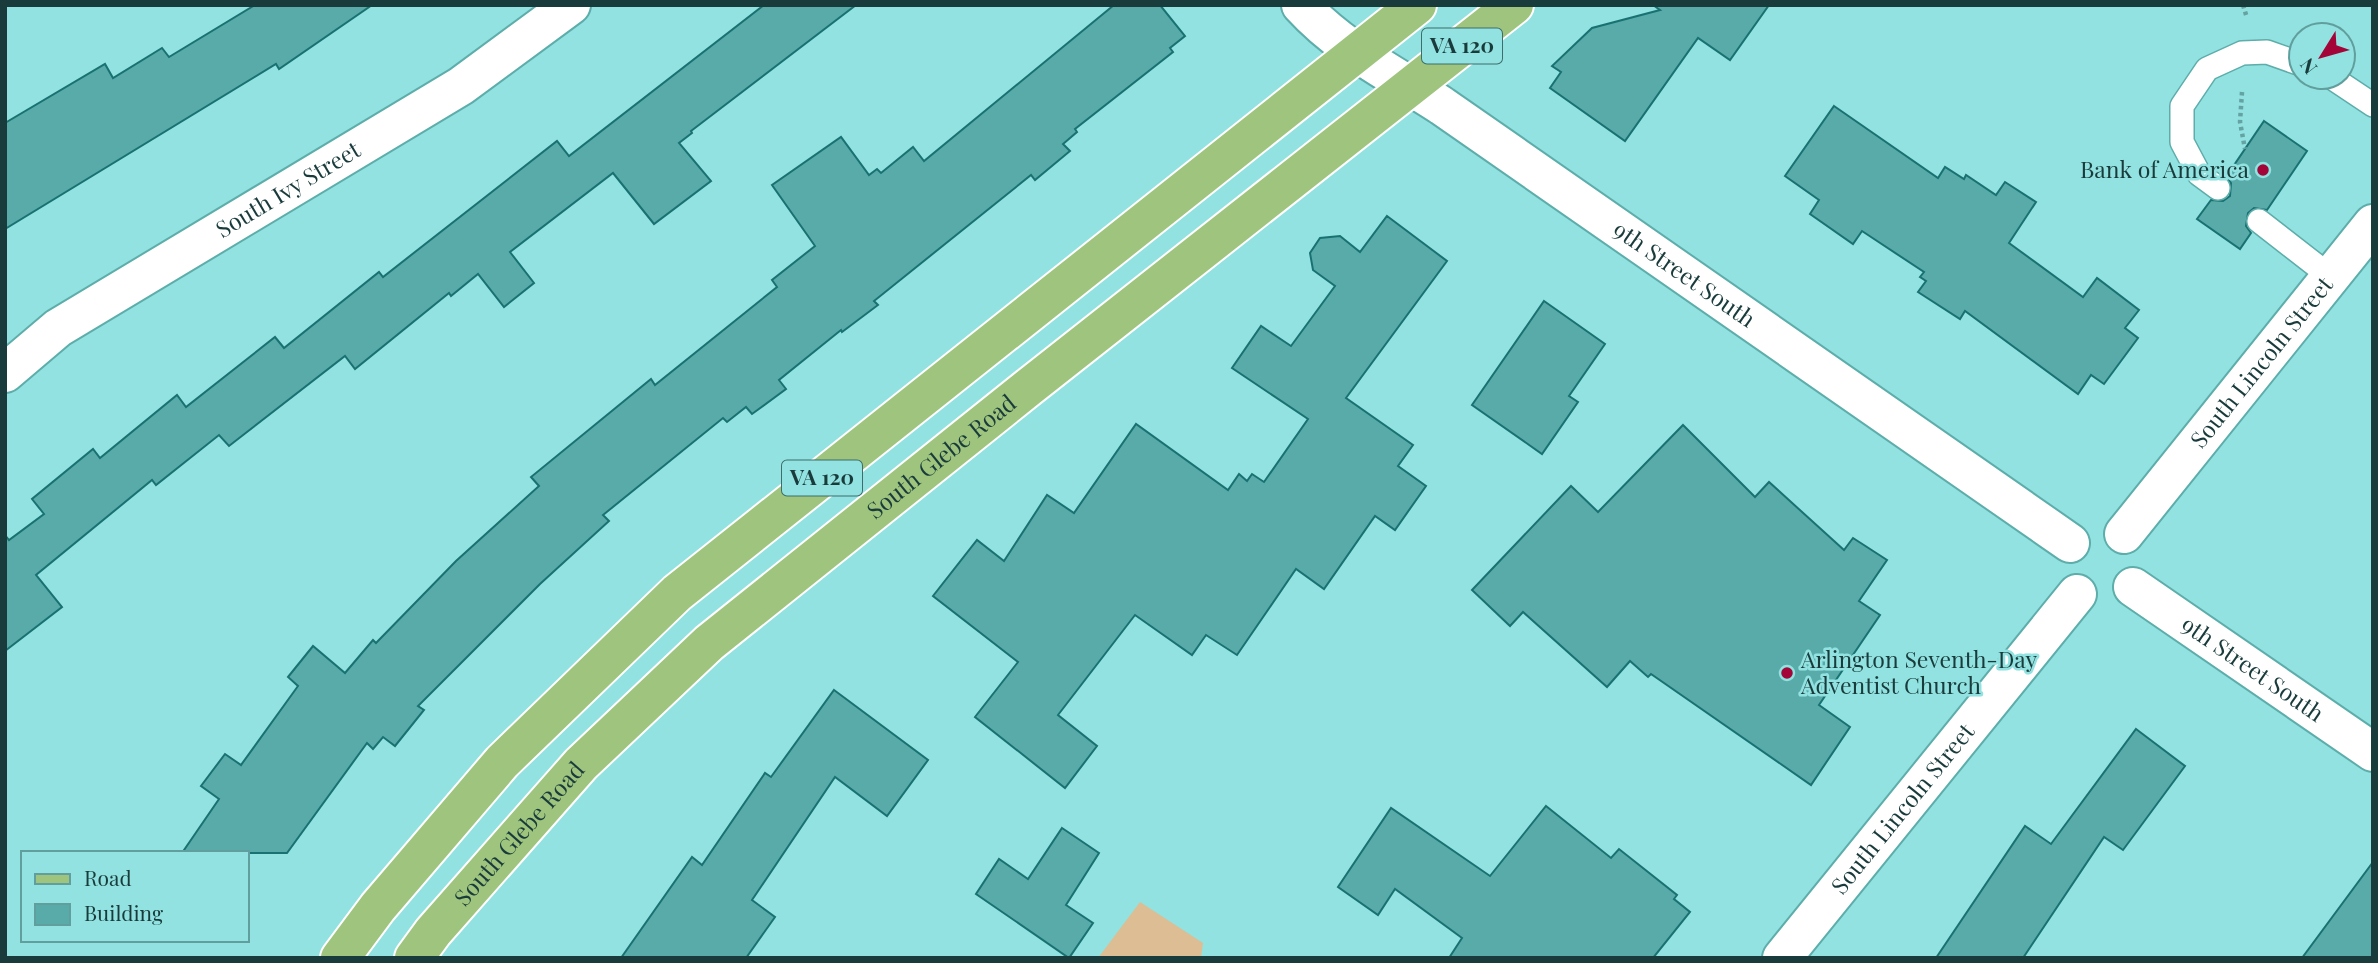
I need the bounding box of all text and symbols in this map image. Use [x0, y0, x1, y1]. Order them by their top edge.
north arrow [2287, 21, 2357, 91]
road number: VA 120 [1422, 28, 1502, 64]
text: N [2293, 53, 2322, 80]
street label: South Ivy Street [210, 133, 366, 244]
place label: Bank of America [2080, 153, 2250, 184]
marker: Bank of America [2255, 162, 2271, 178]
street label: 9th Street South [1608, 213, 1762, 334]
street label: South Lincoln Street [2182, 269, 2339, 454]
street label: South Glebe Road [860, 387, 1022, 525]
road number: VA 120 [782, 461, 862, 496]
street label: 9th Street South [2176, 608, 2331, 728]
place label: Arlington Seventh-Day Adventist Church [1800, 643, 2038, 700]
marker: Arlington Seventh-Day Adventist Church [1779, 665, 1795, 681]
street label: South Lincoln Street [1823, 715, 1981, 900]
street label: South Glebe Road [446, 754, 590, 912]
legend [21, 851, 248, 942]
text: Road [84, 863, 132, 891]
text: Building [84, 898, 163, 926]

